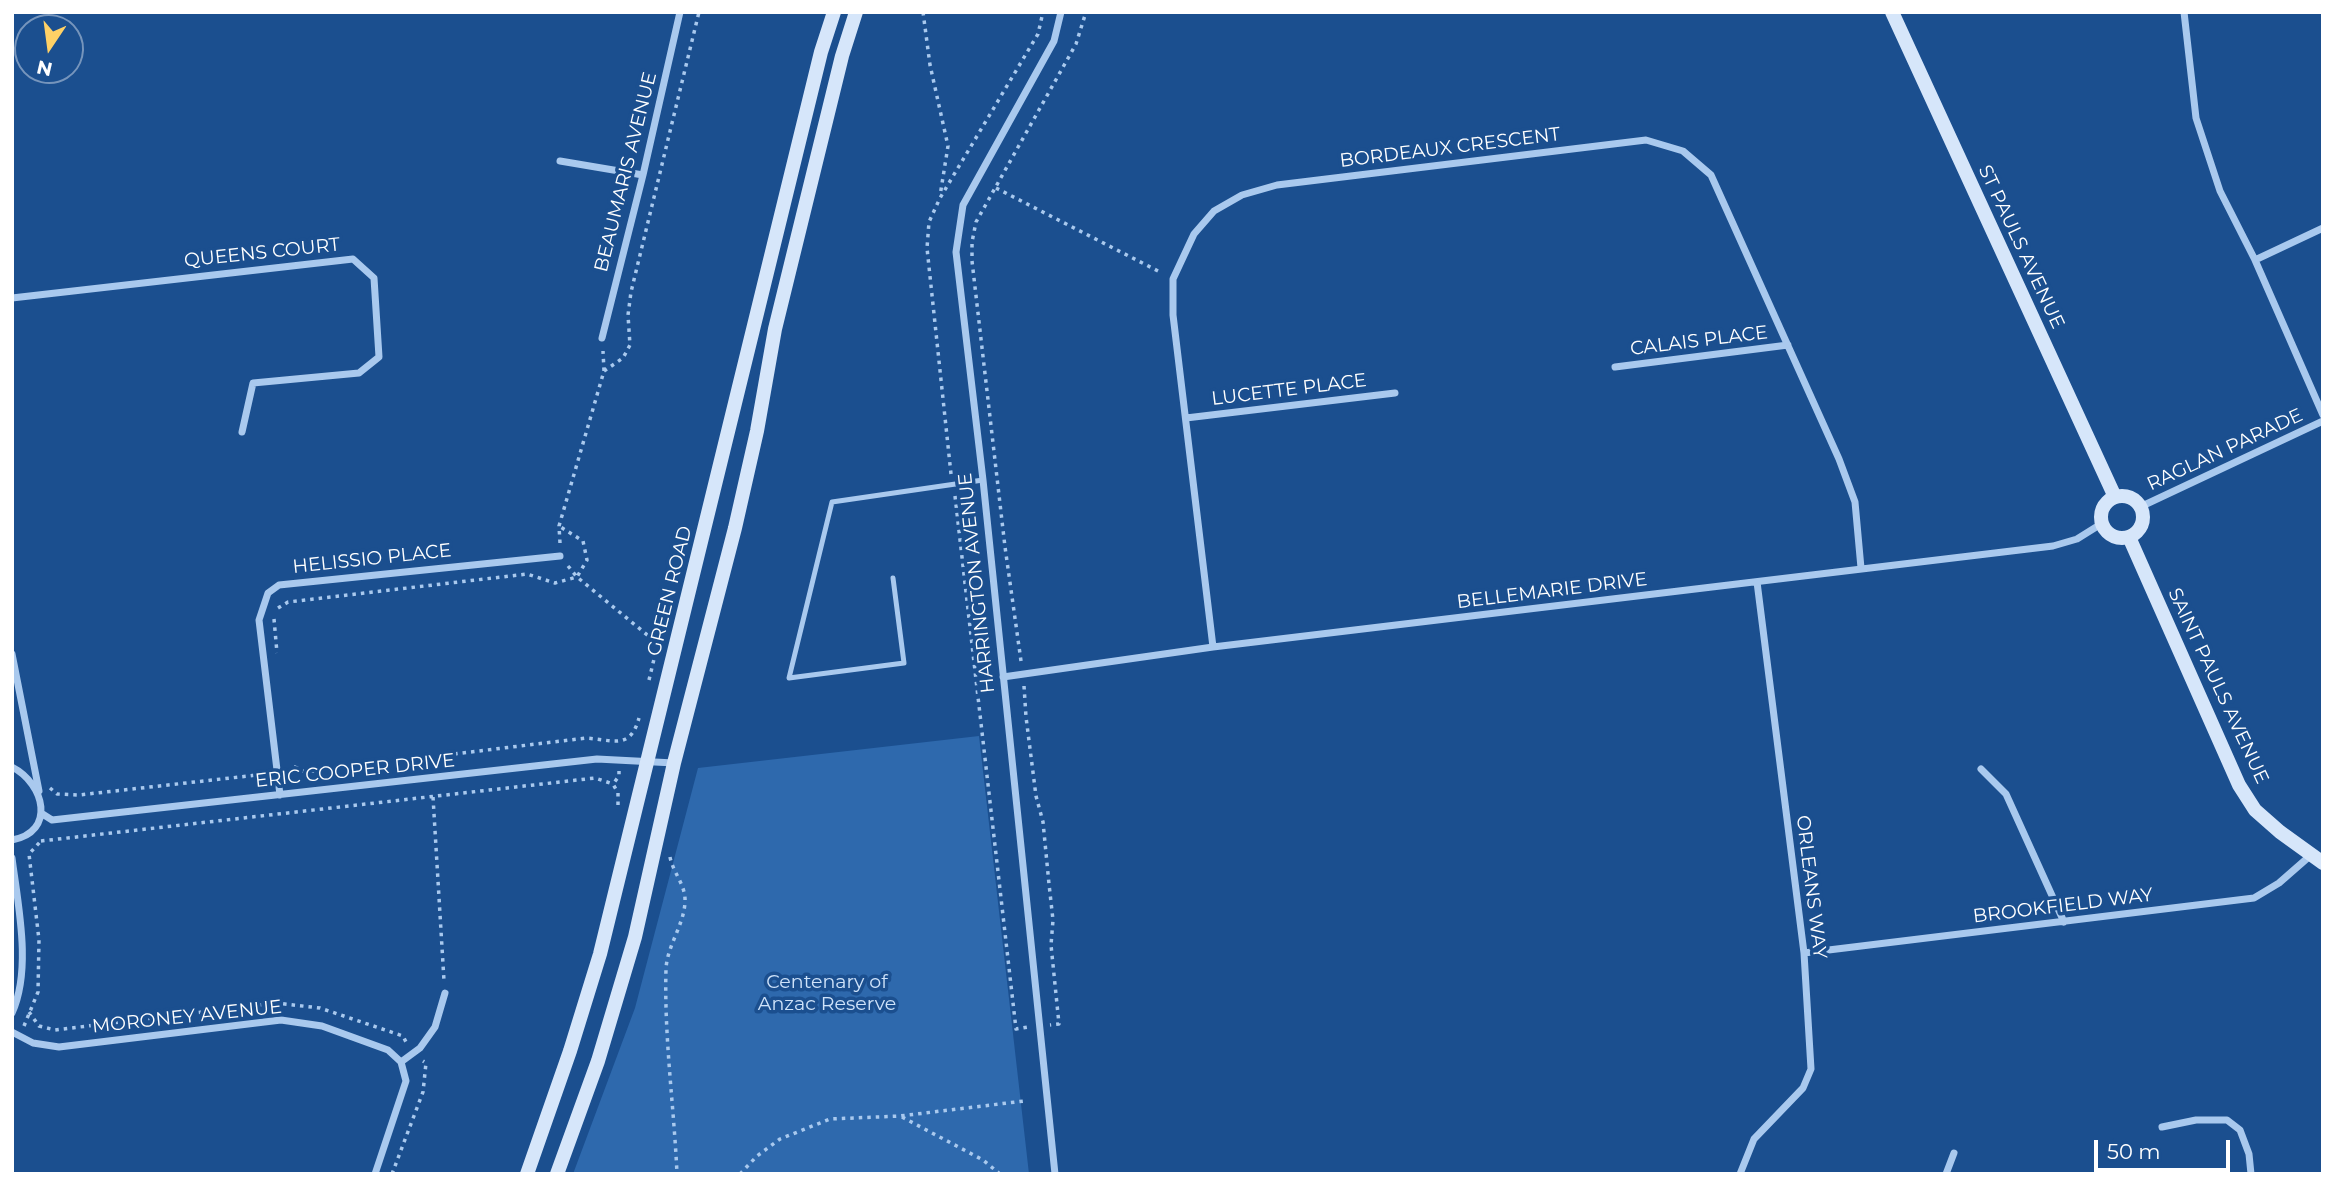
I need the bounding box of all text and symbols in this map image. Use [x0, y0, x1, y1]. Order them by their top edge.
north arrow [14, 14, 84, 84]
text: N [35, 55, 55, 81]
street label: BEAUMARIS AVENUE [590, 70, 662, 274]
street label: BORDEAUX CRESCENT [1338, 123, 1562, 173]
street label: ST PAULS AVENUE [1973, 161, 2069, 333]
street label: QUEENS COURT [183, 233, 341, 273]
street label: CALAIS PLACE [1629, 321, 1769, 361]
street label: LUCETTE PLACE [1210, 369, 1368, 411]
street label: RAGLAN PARADE [2143, 404, 2307, 496]
street label: HARRINGTON AVENUE [954, 472, 1000, 694]
street label: GREEN ROAD [643, 524, 697, 658]
street label: HELISSIO PLACE [292, 539, 452, 579]
street label: BELLEMARIE DRIVE [1456, 568, 1648, 614]
street label: SAINT PAULS AVENUE [2163, 585, 2273, 787]
street label: ERIC COOPER DRIVE [254, 749, 456, 793]
street label: ORLEANS WAY [1791, 814, 1831, 960]
street label: BROOKFIELD WAY [1972, 884, 2154, 928]
park label: Centenary of Anzac Reserve [758, 971, 896, 1015]
street label: MORONEY AVENUE [91, 996, 283, 1038]
scale bar [2097, 1126, 2234, 1170]
text: 50 m [2107, 1139, 2161, 1164]

